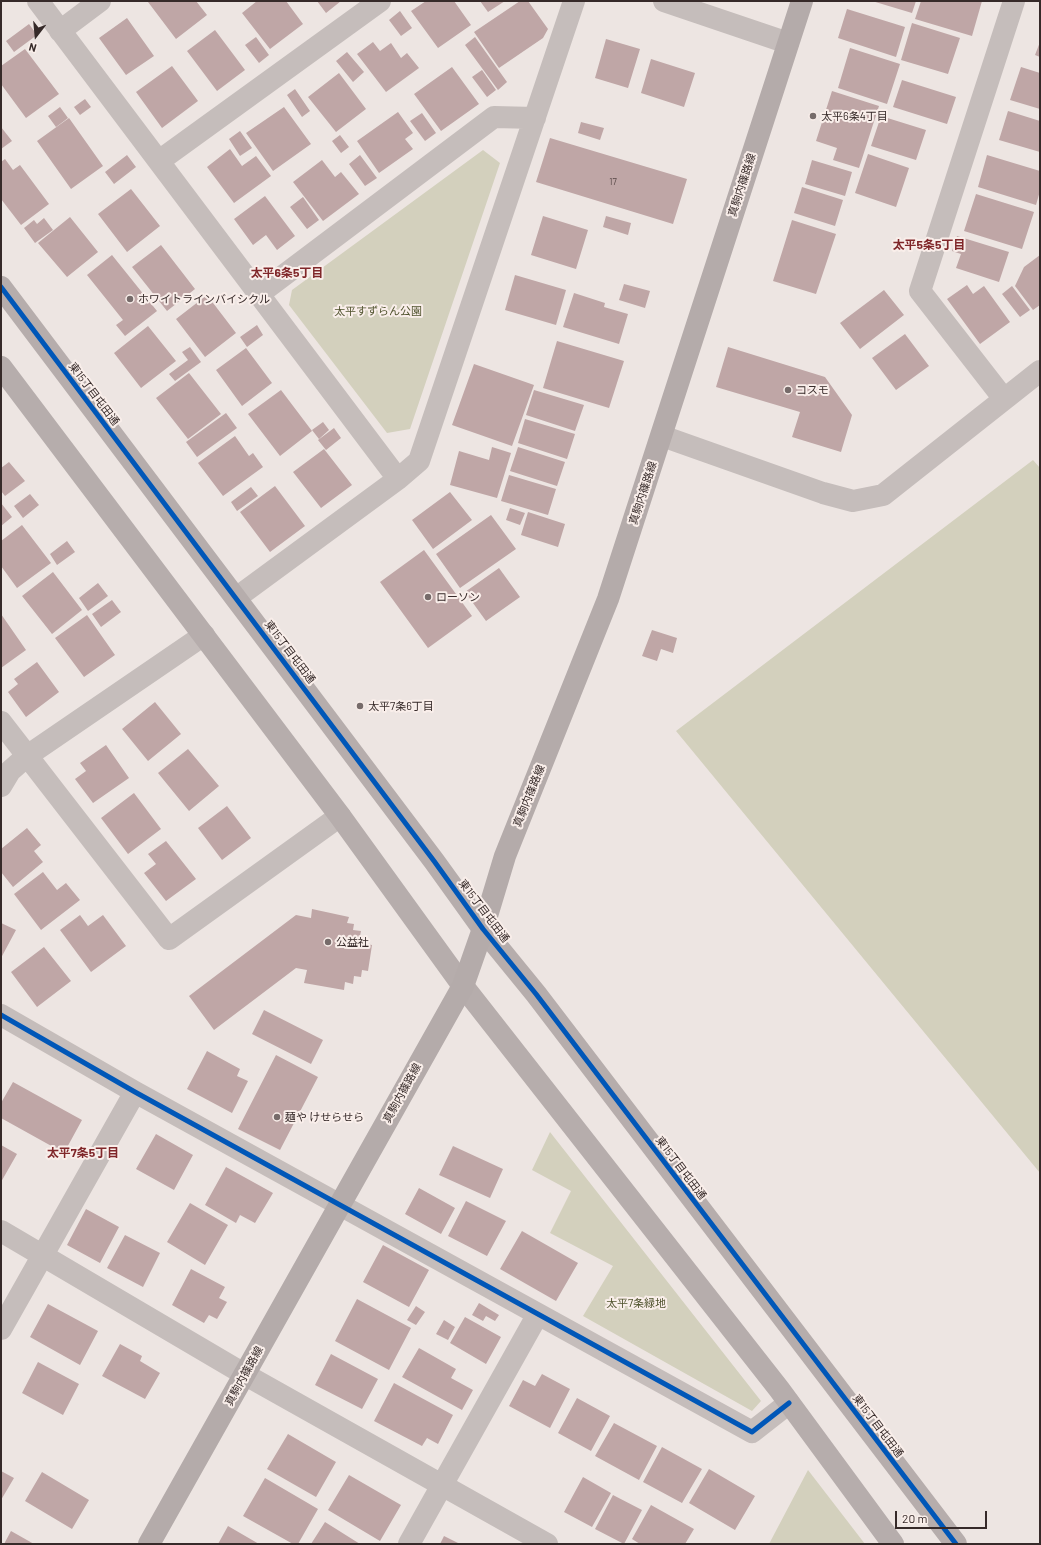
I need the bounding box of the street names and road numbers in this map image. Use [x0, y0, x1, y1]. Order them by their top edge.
street label: 真駒内篠路線 [726, 152, 758, 218]
street label: 東15丁目屯田通 [66, 360, 122, 428]
street label: 真駒内篠路線 [627, 460, 659, 526]
street label: 東15丁目屯田通 [262, 618, 318, 686]
street label: 真駒内篠路線 [511, 763, 547, 829]
street label: 東15丁目屯田通 [456, 877, 512, 945]
street label: 真駒内篠路線 [380, 1061, 424, 1125]
street label: 東15丁目屯田通 [653, 1134, 709, 1202]
street label: 真駒内篠路線 [222, 1344, 266, 1408]
street label: 東15丁目屯田通 [850, 1392, 906, 1460]

